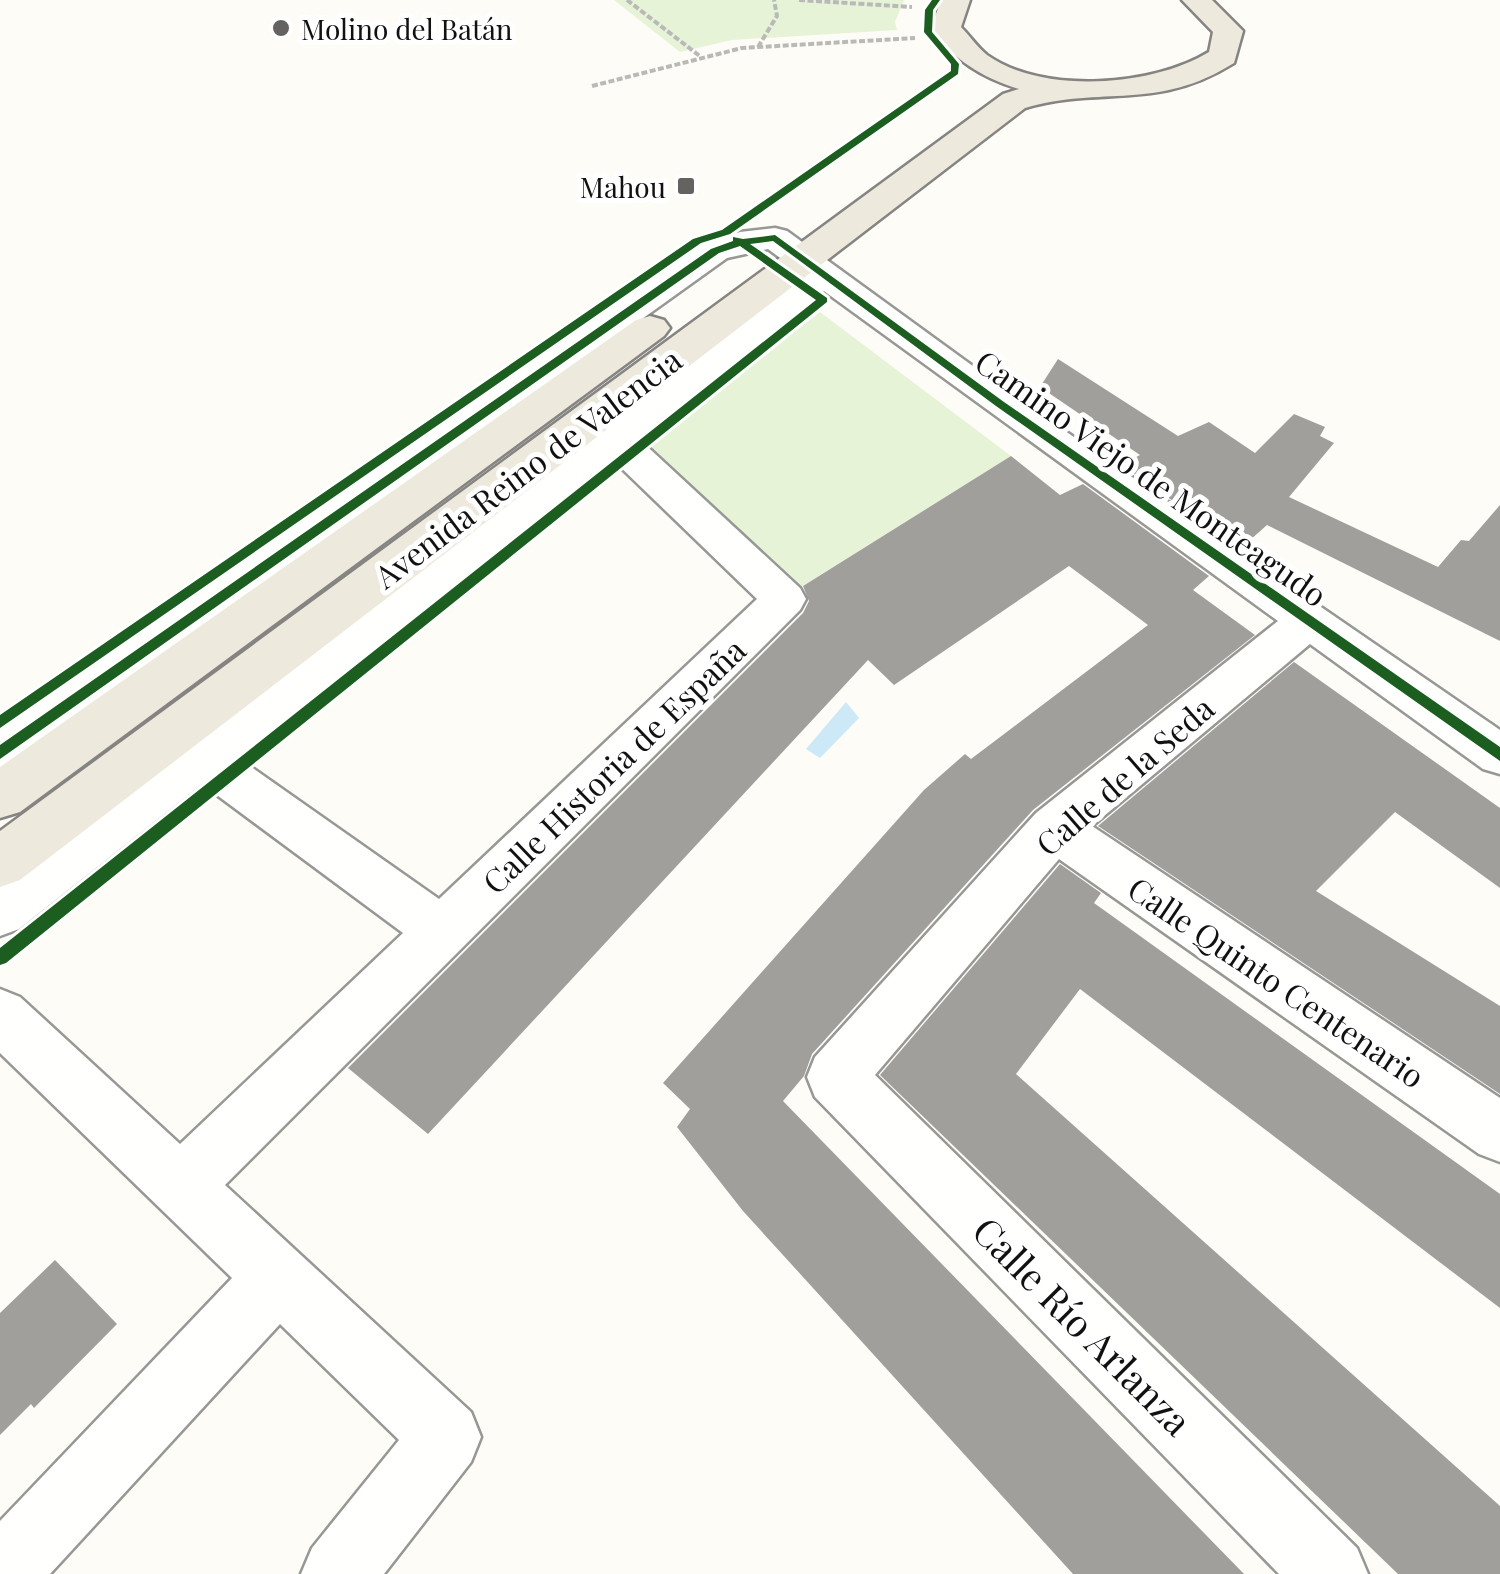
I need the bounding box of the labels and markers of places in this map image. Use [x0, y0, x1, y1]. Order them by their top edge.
place label: Molino del Batán [301, 10, 513, 47]
marker: Molino del Batán [270, 17, 292, 39]
place label: Mahou [580, 168, 666, 205]
marker: Mahou [675, 175, 697, 197]

